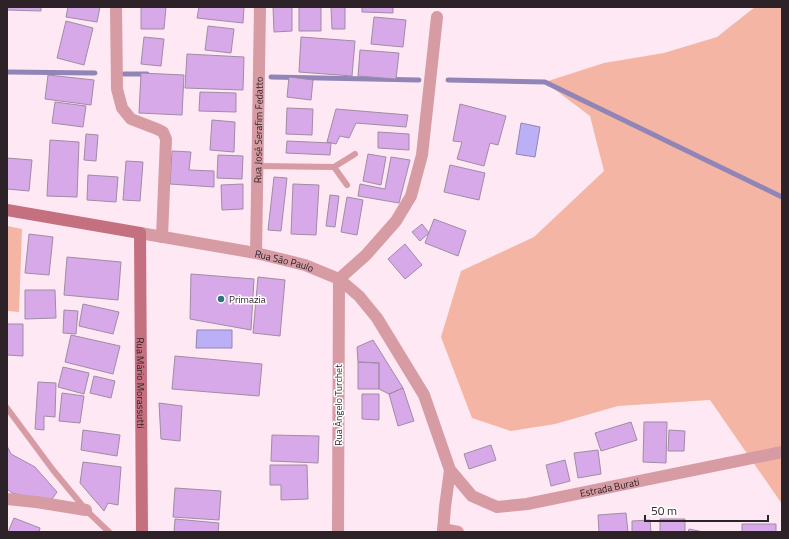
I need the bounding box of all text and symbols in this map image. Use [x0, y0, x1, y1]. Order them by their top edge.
street label: Rua José Serafim Fedatto [250, 77, 266, 183]
street label: Rua São Paulo [253, 245, 316, 275]
place label: Primazia [229, 292, 266, 307]
marker: Primazia [216, 294, 226, 304]
street label: Rua Mário Morassutti [133, 337, 149, 429]
street label: Rua Ângelo Turchet [331, 364, 346, 446]
street label: Estrada Burati [579, 474, 641, 501]
scale bar [645, 497, 768, 523]
text: 50 m [651, 501, 677, 520]

